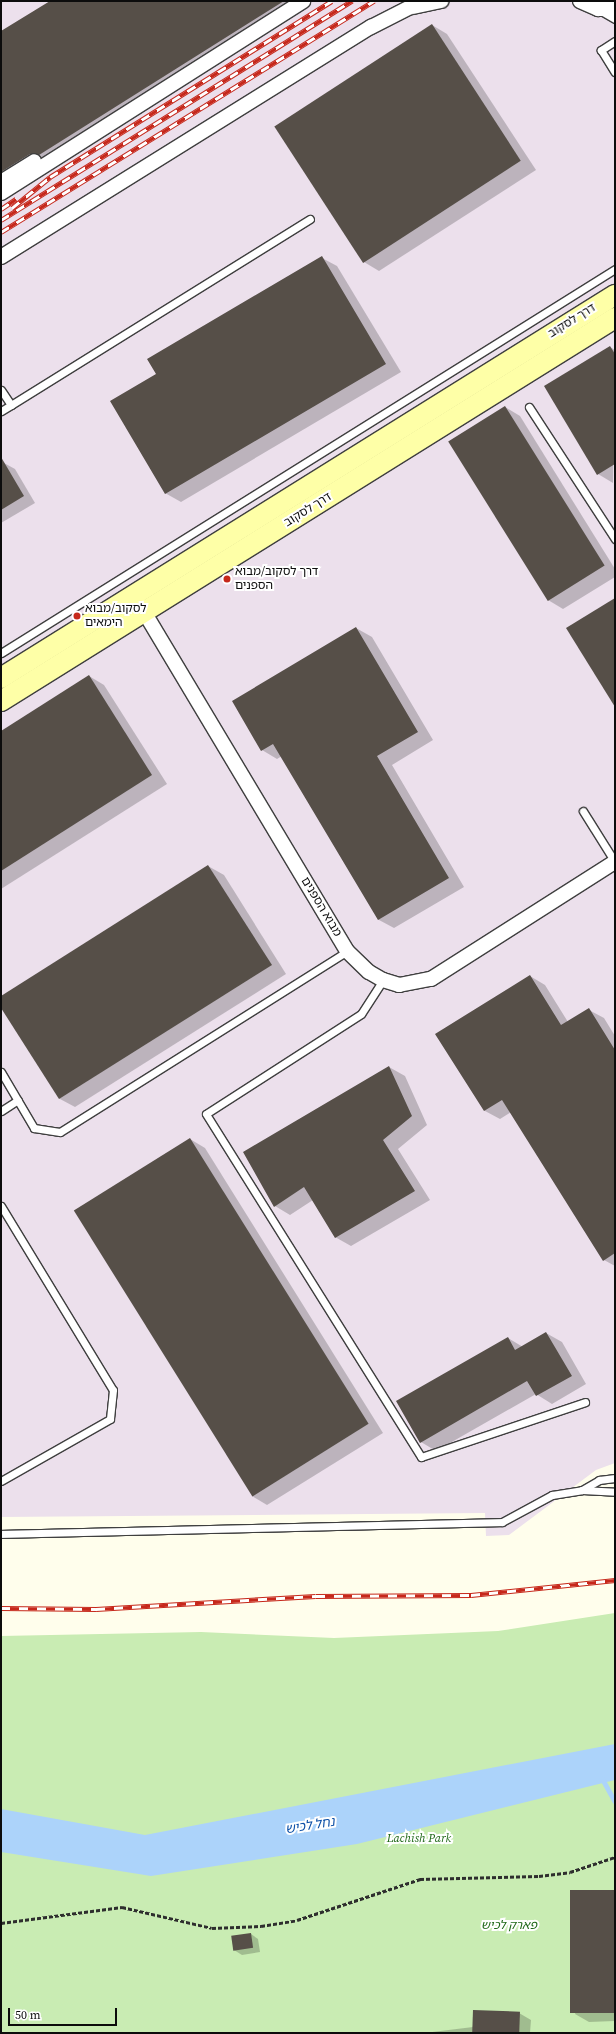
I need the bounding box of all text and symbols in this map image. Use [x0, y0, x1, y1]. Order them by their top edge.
street label: דרך לסקוב [546, 301, 598, 341]
street label: דרך לסקוב [282, 490, 334, 530]
place label: דרך לסקוב/מבוא הספנים [235, 565, 318, 593]
marker: דרך לסקוב/מבוא הספנים [222, 574, 232, 584]
place label: לסקוב/מבוא הימאים [85, 602, 147, 630]
marker: לסקוב/מבוא הימאים [72, 611, 82, 621]
street label: מבוא הספנים [298, 875, 344, 939]
water label: נחל לכיש [284, 1814, 336, 1838]
park label: Lachish Park [387, 1832, 451, 1846]
park label: פארק לכיש [481, 1919, 537, 1933]
scale bar [10, 2000, 119, 2026]
text: 50 m [15, 2007, 41, 2023]

